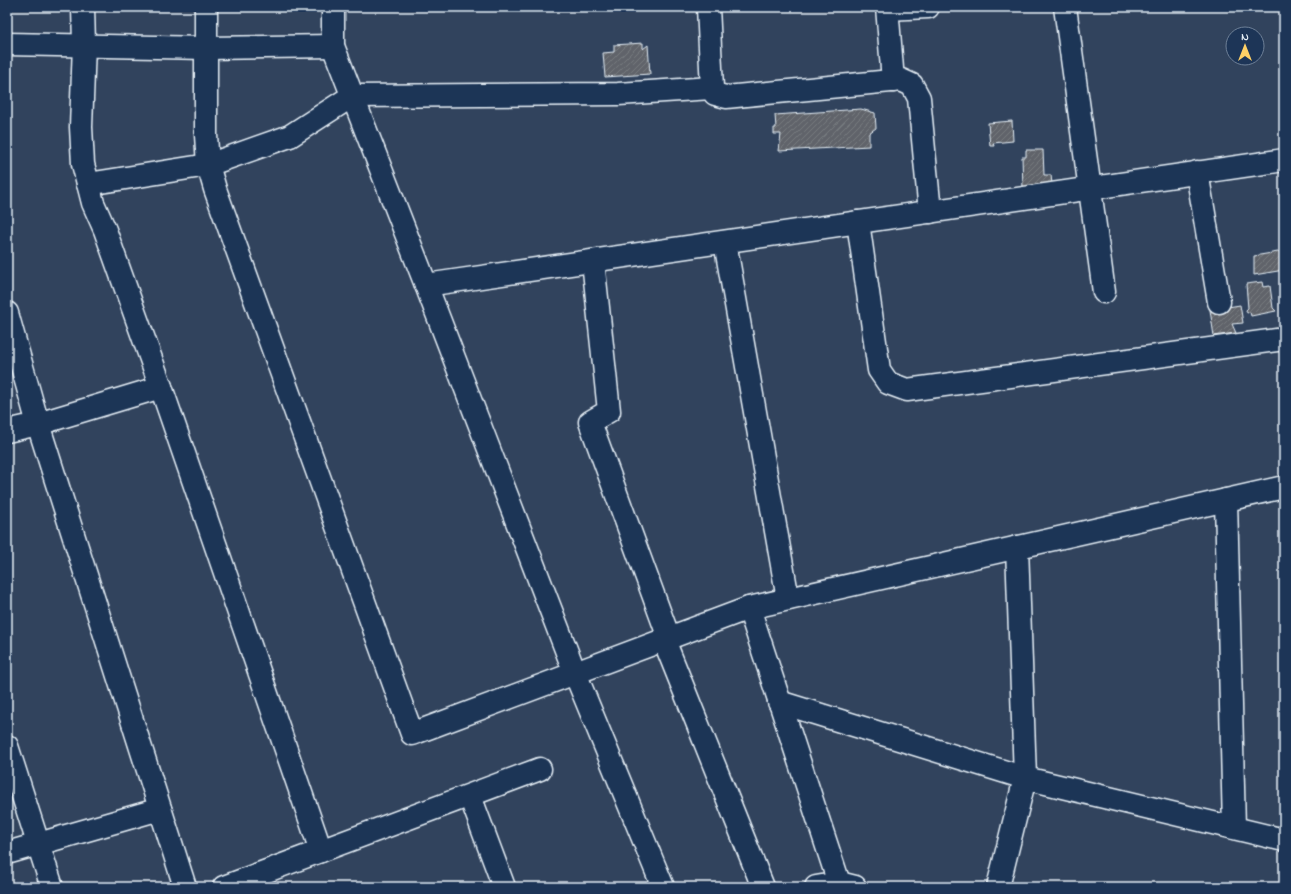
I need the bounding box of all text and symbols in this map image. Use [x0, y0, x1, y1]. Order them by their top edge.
north arrow [1225, 26, 1265, 66]
text: N [1241, 29, 1249, 45]

